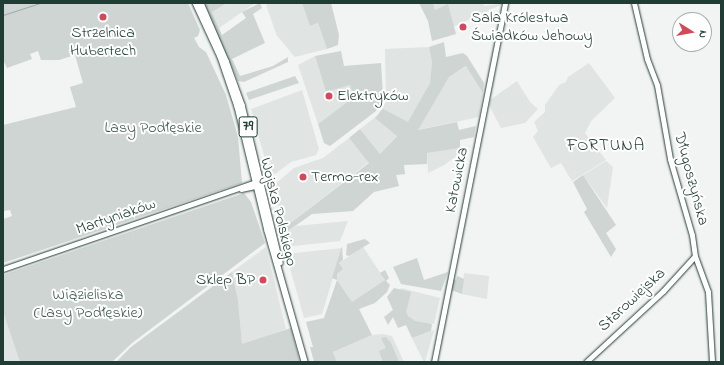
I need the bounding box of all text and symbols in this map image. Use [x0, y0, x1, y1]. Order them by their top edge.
place label: Sala Królestwa Świadków Jehowy [471, 8, 592, 46]
marker: Strzelnica Hubertech [98, 12, 108, 22]
north arrow [672, 12, 712, 52]
marker: Sala Królestwa Świadków Jehowy [458, 22, 468, 32]
place label: Strzelnica Hubertech [70, 23, 136, 61]
text: N [694, 29, 711, 39]
place label: Elektryków [337, 86, 409, 106]
marker: Elektryków [324, 91, 334, 101]
road number: 79 [238, 114, 258, 140]
park label: Lasy Podłęskie [104, 118, 202, 138]
street label: Długoszyńska [669, 130, 713, 228]
district label: FORTUNA [567, 136, 645, 156]
street label: Katowicka [441, 146, 473, 214]
street label: Wojska Polskiego [255, 156, 301, 268]
place label: Termo-rex [311, 167, 378, 187]
marker: Termo-rex [298, 172, 308, 182]
street label: Martyniaków [74, 194, 158, 240]
street label: Starowiejska [594, 264, 670, 336]
place label: Sklep BP [196, 270, 255, 290]
marker: Sklep BP [258, 275, 268, 285]
park label: Wiązieliska (Lasy Podłęskie) [34, 285, 142, 323]

